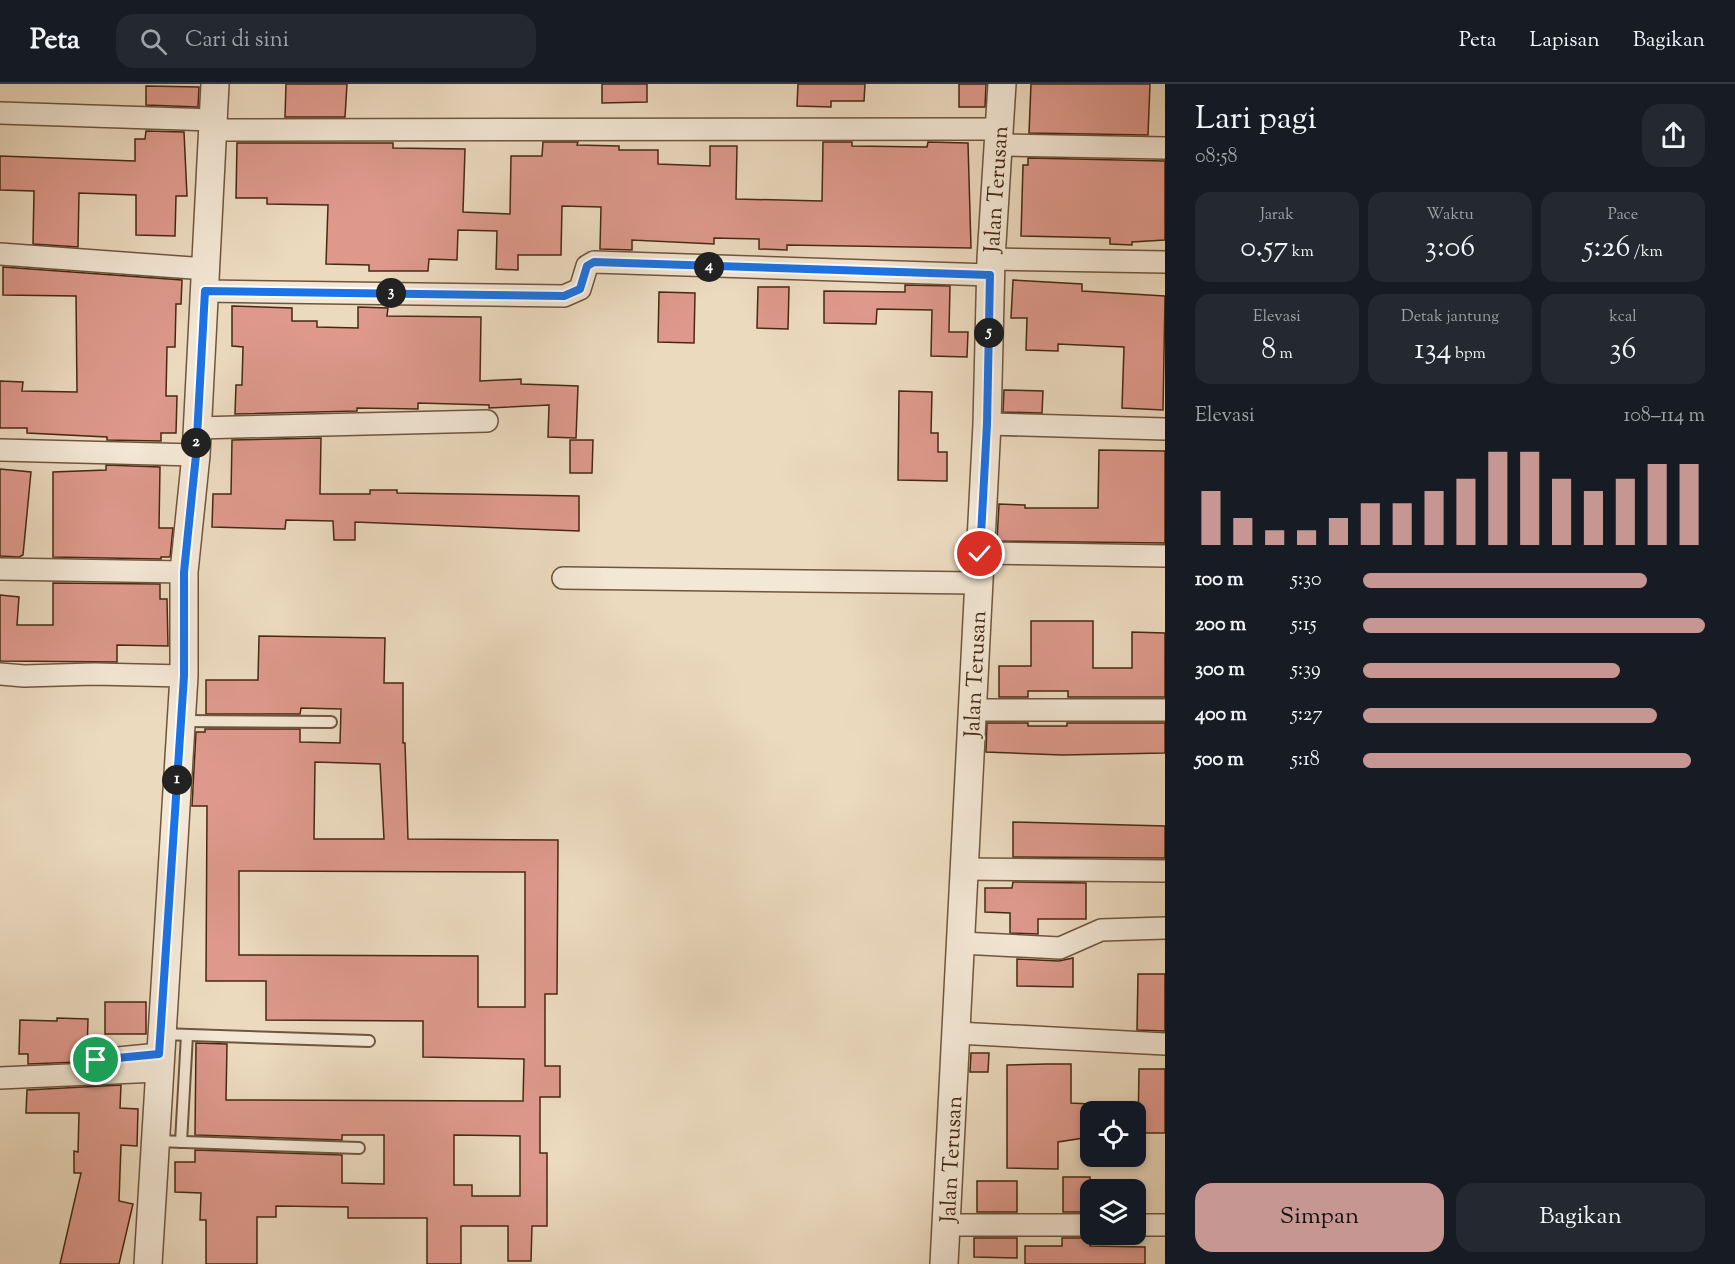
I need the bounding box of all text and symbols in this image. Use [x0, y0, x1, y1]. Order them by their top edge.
search box [116, 14, 536, 68]
text: Peta [30, 21, 80, 61]
icon: search [137, 25, 170, 58]
text: Cari di sini [185, 25, 289, 57]
text: Peta [1459, 26, 1497, 56]
text: Lapisan [1530, 26, 1600, 56]
text: Bagikan [1633, 26, 1705, 56]
text: Lari pagi [1195, 96, 1317, 144]
button: share [1642, 104, 1705, 167]
street label: Jalan Terusan [978, 125, 1018, 255]
text: 08:58 [1195, 143, 1238, 172]
text: Jarak [1260, 204, 1294, 227]
text: Waktu [1426, 204, 1474, 227]
text: Pace [1608, 204, 1638, 227]
text: 0.57 [1240, 227, 1288, 270]
text: 3:06 [1425, 227, 1475, 270]
text: 5:26 [1583, 227, 1630, 270]
text: km [1288, 241, 1314, 264]
text: /km [1630, 241, 1663, 264]
pin: 4 [694, 252, 724, 282]
text: 4 [705, 255, 713, 278]
pin: 3 [376, 278, 406, 308]
text: 3 [388, 281, 394, 304]
text: Elevasi [1253, 306, 1301, 329]
text: Detak jantung [1401, 306, 1499, 329]
text: kcal [1609, 306, 1637, 329]
pin: 5 [974, 318, 1004, 348]
text: 5 [986, 321, 992, 344]
text: 8 [1261, 329, 1276, 372]
text: 134 [1414, 329, 1452, 372]
text: 36 [1610, 329, 1636, 372]
text: m [1276, 343, 1293, 366]
text: bpm [1452, 343, 1486, 366]
text: Elevasi [1195, 402, 1255, 431]
text: 108–114 m [1624, 402, 1705, 431]
pin: 2 [181, 428, 211, 458]
text: 2 [192, 431, 200, 454]
pin [954, 528, 1005, 579]
icon: check [963, 537, 996, 570]
text: 100 m [1195, 566, 1244, 595]
text: 5:30 [1291, 566, 1322, 595]
street label: Jalan Terusan [958, 610, 996, 739]
text: 200 m [1195, 611, 1246, 640]
text: 5:15 [1291, 611, 1317, 640]
text: 300 m [1195, 656, 1245, 685]
text: 5:39 [1291, 656, 1321, 685]
text: 400 m [1195, 701, 1247, 730]
text: 5:27 [1291, 701, 1322, 730]
text: 500 m [1195, 746, 1244, 775]
text: 5:18 [1291, 746, 1320, 775]
pin: 1 [162, 765, 192, 795]
text: 1 [174, 768, 180, 791]
pin [70, 1034, 121, 1085]
icon: arrive [79, 1043, 112, 1076]
street label: Jalan Terusan [934, 1095, 972, 1224]
map controls [1080, 1101, 1146, 1245]
button: locate [1080, 1101, 1146, 1167]
button: layers [1080, 1179, 1146, 1245]
button: Simpan [1195, 1183, 1444, 1252]
button: Bagikan [1456, 1183, 1705, 1252]

